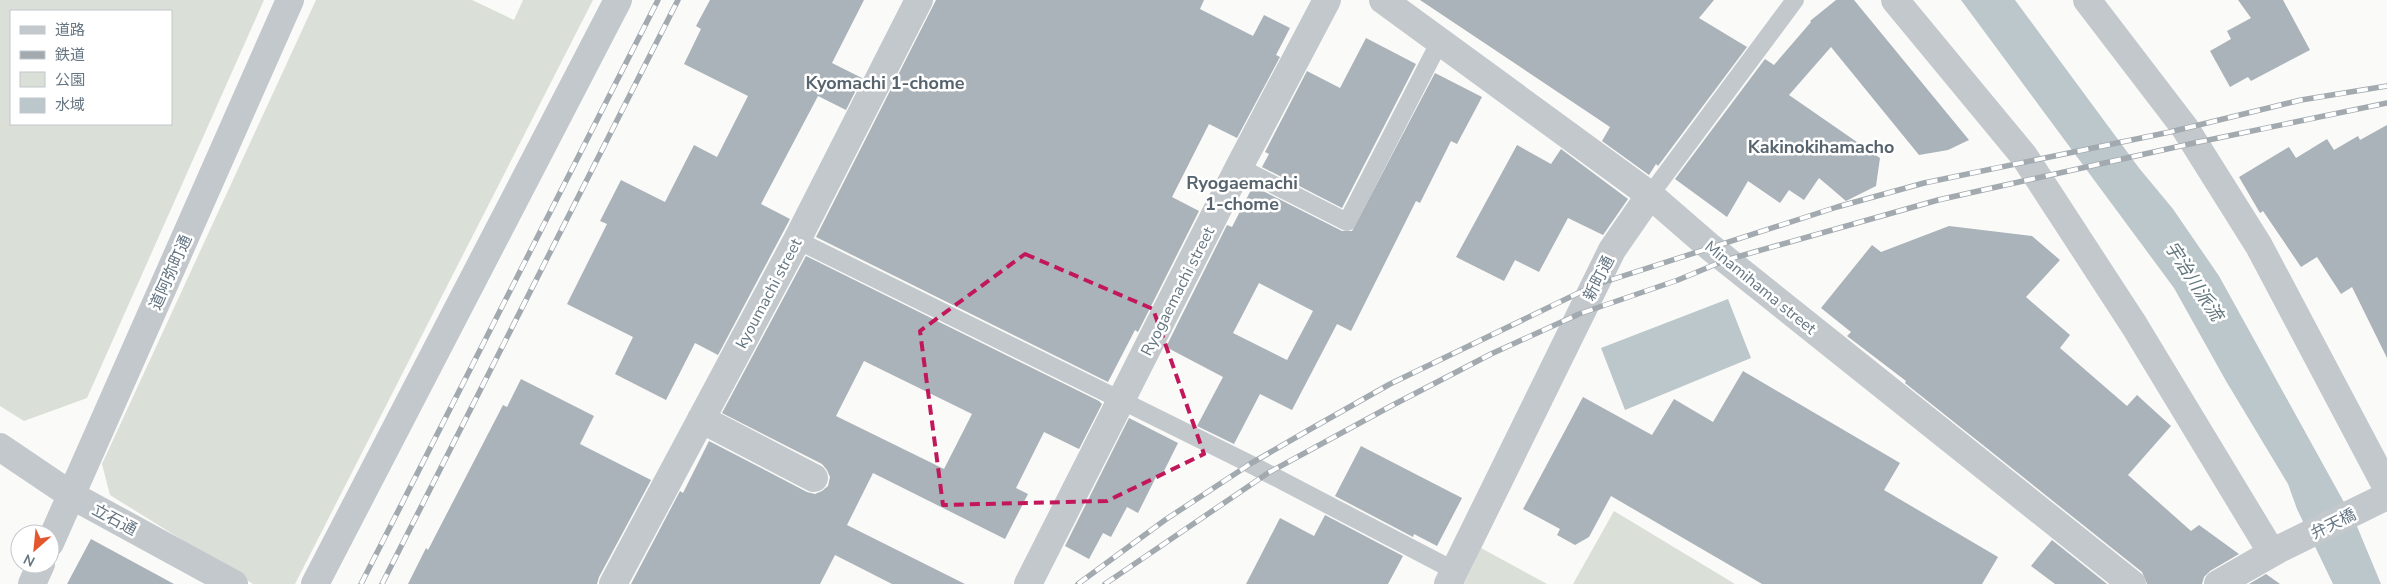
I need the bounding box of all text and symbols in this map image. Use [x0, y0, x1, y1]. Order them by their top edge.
legend [10, 10, 172, 125]
text: 道路 [55, 20, 85, 40]
text: 鉄道 [55, 45, 85, 65]
text: 公園 [55, 70, 85, 90]
district label: Kyomachi 1-chome [806, 71, 965, 95]
text: 水域 [55, 95, 85, 115]
district label: Kakinokihamacho [1748, 135, 1894, 159]
district label: Ryogaemachi 1-chome [1186, 171, 1298, 216]
street label: Ryogaemachi street [1136, 223, 1220, 360]
street label: 道阿弥町通 [145, 231, 197, 313]
street label: kyoumachi street [731, 234, 807, 352]
street label: Minamihama street [1700, 236, 1821, 340]
water label: 宇治川派流 [2159, 237, 2230, 328]
street label: 新町通 [1578, 252, 1620, 305]
street label: 立石通 [88, 499, 141, 541]
street label: 弁天橋 [2307, 503, 2360, 544]
north arrow [10, 524, 60, 574]
text: N [20, 549, 38, 571]

